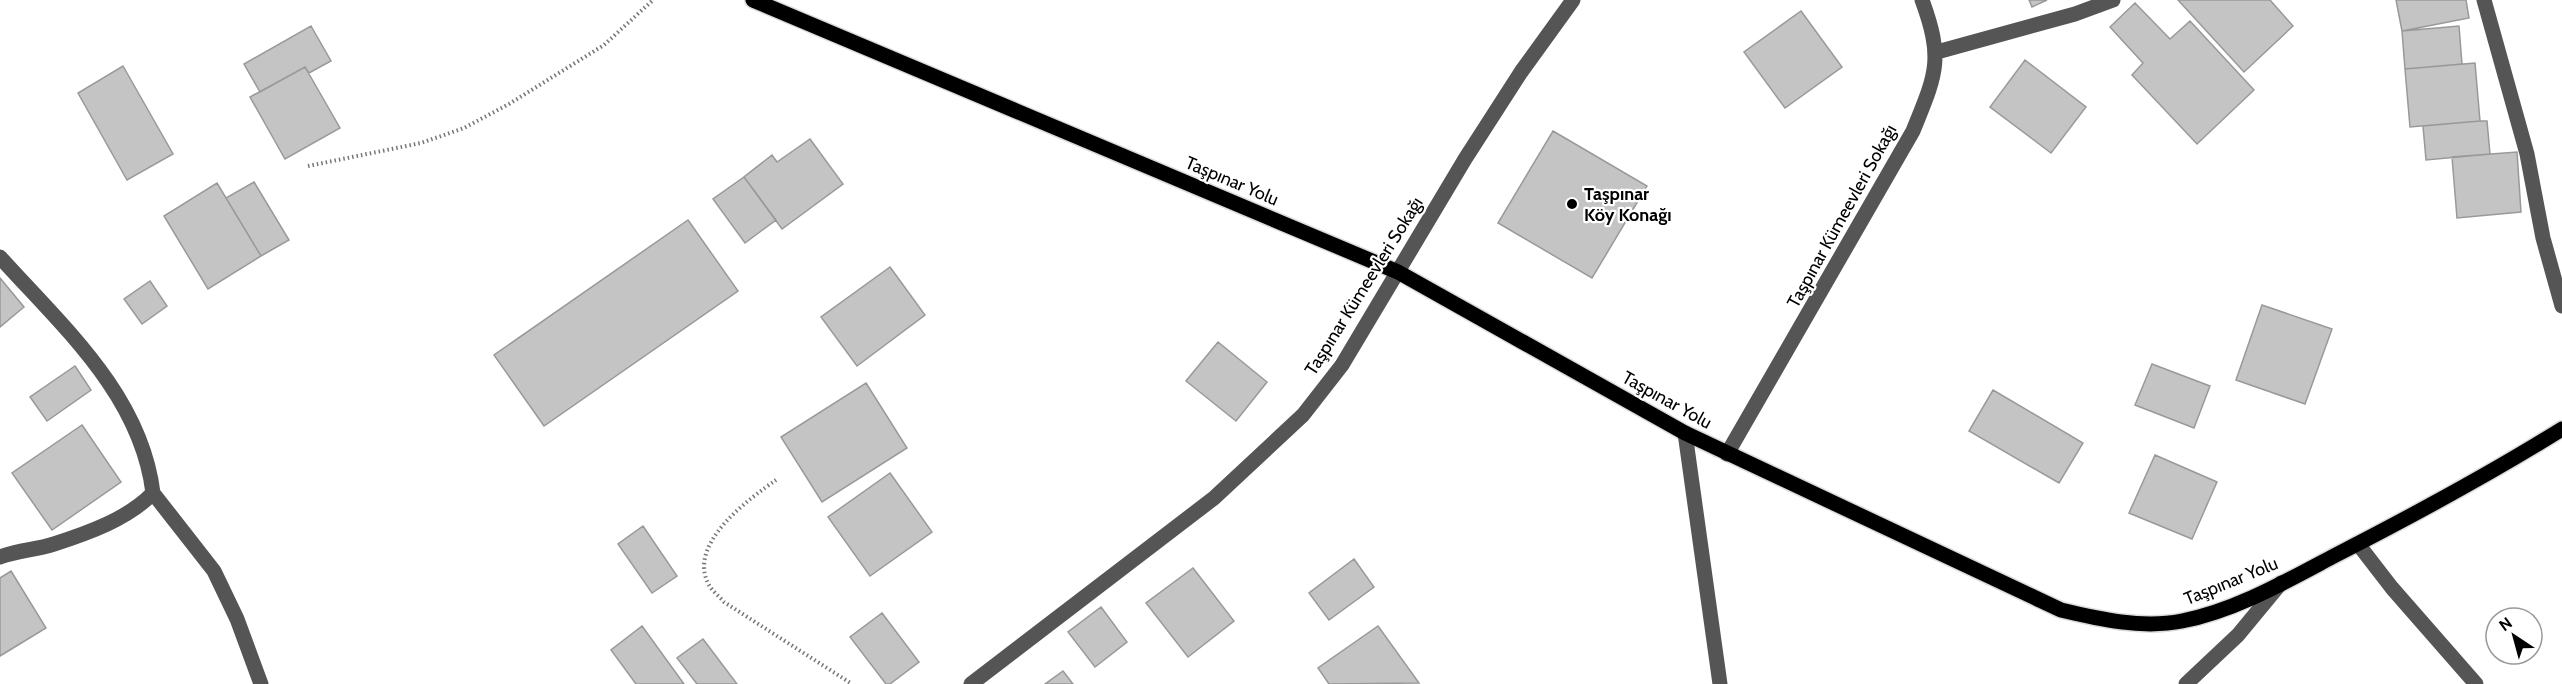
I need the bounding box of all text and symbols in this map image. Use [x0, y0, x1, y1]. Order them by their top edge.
street label: Taşpınar Kümeevleri Sokağı [1782, 121, 1902, 311]
street label: Taşpınar Yolu [1182, 152, 1282, 210]
place label: Taşpınar Köy Konağı [1584, 183, 1672, 226]
street label: Taşpınar Kümeevleri Sokağı [1300, 193, 1428, 379]
marker: Taşpınar Köy Konağı [1565, 197, 1579, 211]
street label: Taşpınar Yolu [1618, 366, 1716, 434]
street label: Taşpınar Yolu [2181, 552, 2281, 610]
north arrow [2484, 606, 2544, 666]
text: N [2495, 613, 2516, 635]

